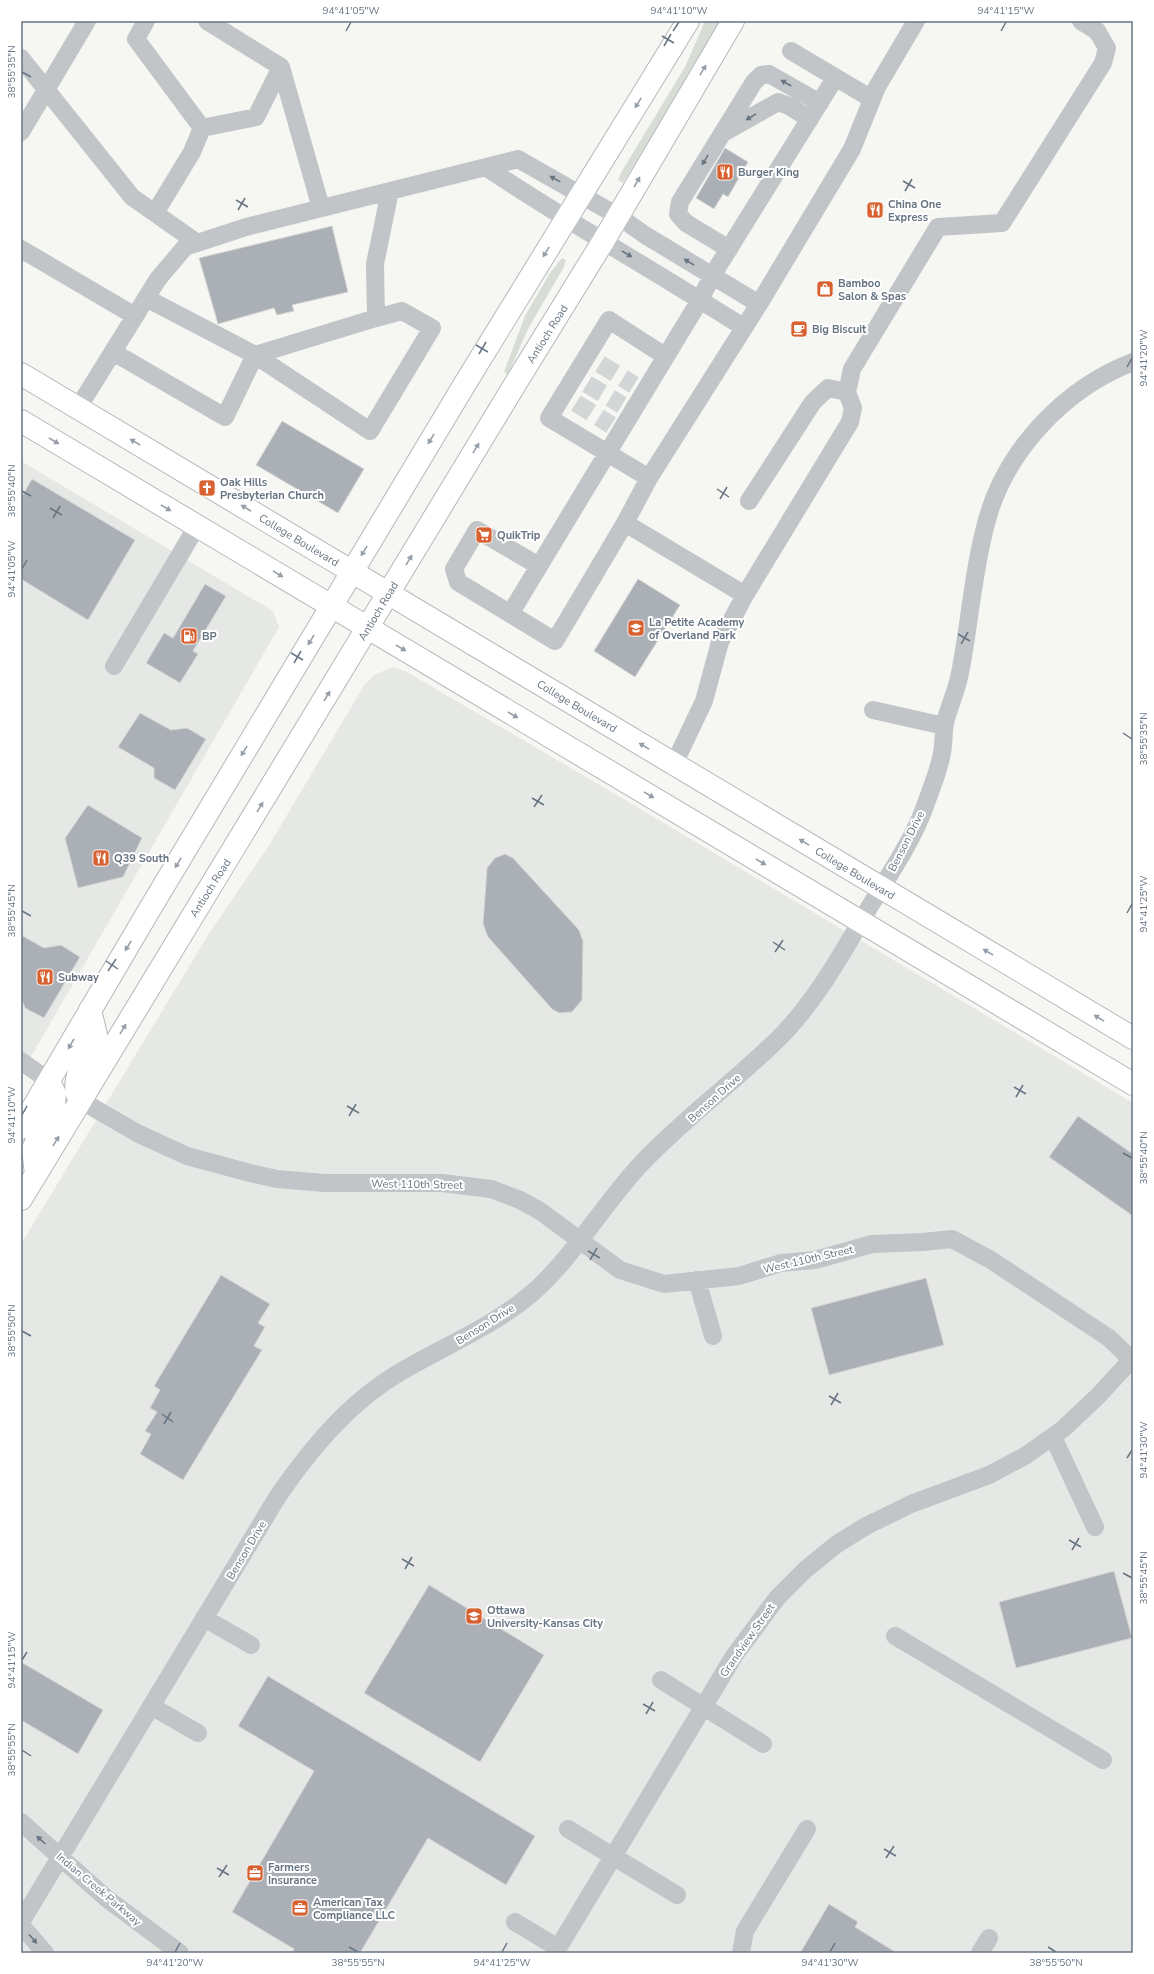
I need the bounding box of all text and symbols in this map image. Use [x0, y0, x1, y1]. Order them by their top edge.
text: 94°41'05"W [323, 4, 379, 18]
text: 94°41'10"W [651, 4, 707, 18]
text: 94°41'15"W [978, 4, 1034, 18]
text: 38°55'35"N [5, 45, 19, 99]
one-way arrow [699, 65, 707, 75]
one-way arrow [780, 79, 792, 86]
one-way arrow [634, 97, 641, 109]
one-way arrow [745, 113, 757, 120]
one-way arrow [702, 155, 709, 166]
restaurant icon: Burger King [715, 162, 735, 182]
place label: Burger King [738, 165, 799, 180]
one-way arrow [549, 176, 561, 183]
one-way arrow [634, 176, 641, 188]
place label: China One Express [888, 197, 941, 225]
restaurant icon: China One Express [865, 200, 885, 220]
one-way arrow [543, 246, 550, 258]
one-way arrow [622, 250, 632, 258]
one-way arrow [684, 258, 694, 266]
place label: Bamboo Salon & Spas [838, 276, 906, 304]
shop icon: Bamboo Salon & Spas [815, 279, 835, 299]
street label: Antioch Road [523, 302, 571, 366]
cafe icon: Big Biscuit [789, 319, 809, 339]
place label: Big Biscuit [812, 322, 867, 337]
text: 94°41'20"W [1137, 330, 1151, 386]
one-way arrow [427, 434, 435, 444]
one-way arrow [48, 438, 60, 445]
one-way arrow [129, 438, 141, 445]
one-way arrow [473, 442, 480, 454]
text: 38°55'40"N [5, 464, 19, 518]
place label: Oak Hills Presbyterian Church [220, 475, 324, 503]
church icon: Oak Hills Presbyterian Church [197, 478, 217, 498]
one-way arrow [161, 504, 171, 512]
one-way arrow [240, 505, 252, 512]
street label: College Boulevard [256, 511, 342, 570]
supermarket icon: QuikTrip [474, 525, 494, 545]
place label: QuikTrip [497, 528, 541, 543]
text: 94°41'05"W [5, 541, 19, 597]
one-way arrow [361, 545, 368, 557]
one-way arrow [406, 554, 413, 566]
one-way arrow [272, 571, 284, 578]
street label: Antioch Road [355, 579, 402, 644]
place label: La Petite Academy of Overland Park [649, 615, 745, 643]
school or university icon: La Petite Academy of Overland Park [626, 618, 646, 638]
fuel station icon: BP [179, 626, 199, 646]
place label: BP [202, 629, 217, 644]
one-way arrow [307, 634, 314, 646]
one-way arrow [395, 645, 407, 652]
street label: College Boulevard [534, 677, 620, 736]
one-way arrow [323, 691, 331, 701]
one-way arrow [507, 711, 519, 718]
text: 38°55'35"N [1137, 712, 1151, 766]
one-way arrow [638, 743, 650, 750]
one-way arrow [241, 745, 248, 757]
one-way arrow [643, 792, 655, 799]
one-way arrow [256, 801, 263, 813]
street label: Benson Drive [885, 808, 928, 874]
one-way arrow [799, 838, 809, 846]
street label: College Boulevard [812, 844, 898, 903]
restaurant icon: Q39 South [91, 848, 111, 868]
place label: Q39 South [114, 851, 169, 866]
street label: Antioch Road [186, 856, 234, 920]
one-way arrow [174, 857, 181, 869]
one-way arrow [755, 858, 767, 865]
text: 94°41'25"W [1137, 876, 1151, 932]
text: 38°55'45"N [5, 884, 19, 938]
one-way arrow [125, 940, 132, 952]
one-way arrow [982, 948, 994, 955]
restaurant icon: Subway [35, 967, 55, 987]
place label: Subway [58, 970, 99, 985]
one-way arrow [1093, 1014, 1105, 1021]
one-way arrow [120, 1023, 127, 1035]
one-way arrow [67, 1038, 74, 1050]
street label: Benson Drive [685, 1071, 744, 1126]
text: 94°41'10"W [5, 1087, 19, 1143]
text: 38°55'40"N [1137, 1131, 1151, 1185]
one-way arrow [52, 1136, 60, 1146]
street label: West 110th Street [371, 1176, 463, 1193]
street label: West 110th Street [762, 1242, 855, 1277]
street label: Benson Drive [453, 1300, 517, 1348]
text: 38°55'50"N [5, 1304, 19, 1358]
text: 94°41'30"W [1137, 1422, 1151, 1478]
street label: Benson Drive [223, 1518, 270, 1582]
text: 38°55'45"N [1137, 1551, 1151, 1605]
street label: Grandview Street [716, 1600, 778, 1680]
place label: Ottawa University-Kansas City [487, 1603, 603, 1631]
school or university icon: Ottawa University-Kansas City [464, 1606, 484, 1626]
text: 94°41'15"W [5, 1632, 19, 1688]
text: 38°55'55"N [5, 1723, 19, 1777]
one-way arrow [37, 1836, 46, 1845]
street label: Indian Creek Parkway [53, 1849, 145, 1930]
place label: Farmers Insurance [268, 1860, 317, 1888]
office icon: Farmers Insurance [245, 1863, 265, 1883]
place label: American Tax Compliance LLC [313, 1895, 395, 1923]
office icon: American Tax Compliance LLC [290, 1898, 310, 1918]
one-way arrow [29, 1934, 38, 1944]
text: 94°41'20"W [147, 1956, 203, 1970]
text: 38°55'55"N [331, 1956, 385, 1970]
text: 94°41'25"W [474, 1956, 530, 1970]
text: 94°41'30"W [802, 1956, 858, 1970]
text: 38°55'50"N [1029, 1956, 1083, 1970]

